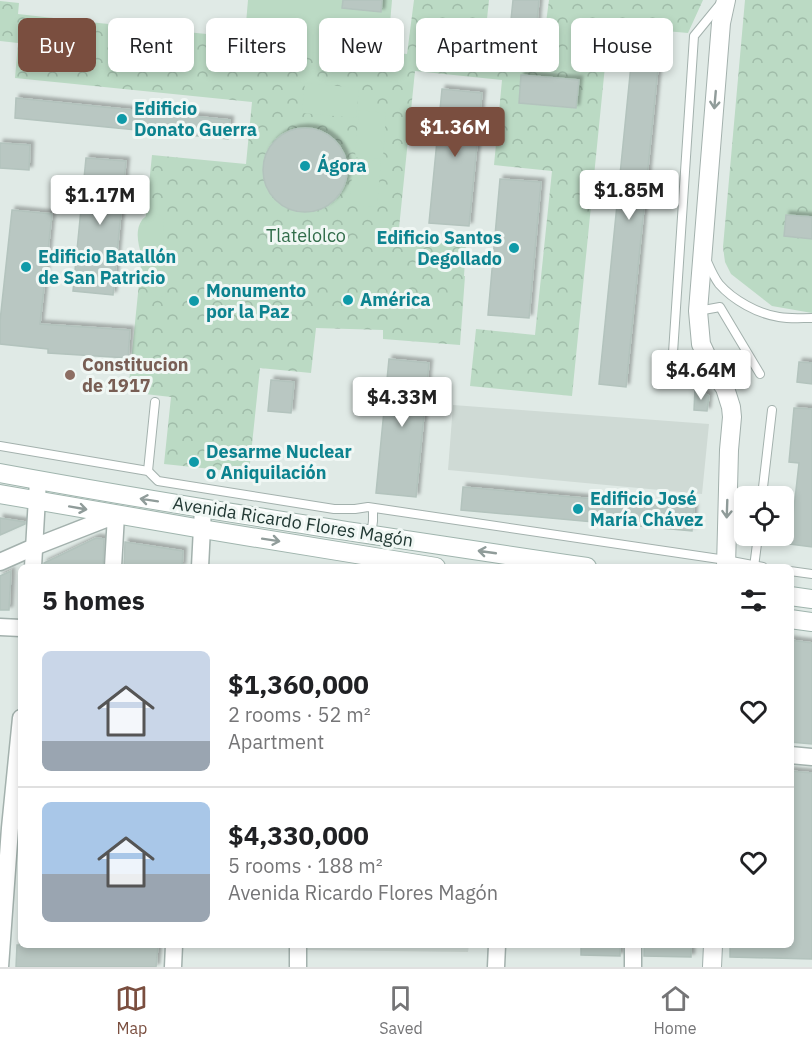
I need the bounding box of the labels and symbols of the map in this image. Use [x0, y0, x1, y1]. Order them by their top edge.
one-way arrow [709, 89, 720, 109]
place label: Edificio Donato Guerra [134, 97, 257, 141]
pin: $1.36M [406, 107, 504, 158]
marker: Edificio Donato Guerra [115, 112, 129, 126]
place label: Ágora [317, 153, 367, 177]
marker: Ágora [298, 159, 312, 173]
pin: $1.85M [580, 170, 678, 221]
pin: $1.17M [51, 175, 149, 226]
park label: Tlatelolco [266, 224, 346, 247]
place label: Edificio Santos Degollado [376, 226, 502, 270]
marker: Edificio Santos Degollado [507, 241, 521, 255]
place label: Edificio Batallón de San Patricio [38, 245, 176, 289]
marker: Edificio Batallón de San Patricio [19, 260, 33, 274]
place label: Monumento por la Paz [206, 279, 306, 323]
place label: América [360, 288, 431, 311]
marker: América [341, 293, 355, 307]
marker: Monumento por la Paz [187, 294, 201, 308]
pin: $4.64M [652, 350, 750, 401]
place label: Constitucion de 1917 [82, 353, 189, 397]
marker: Constitucion de 1917 [63, 368, 77, 382]
pin: $4.33M [353, 377, 451, 428]
place label: Desarme Nuclear o Aniquilación [206, 440, 352, 484]
marker: Desarme Nuclear o Aniquilación [187, 455, 201, 469]
place label: Edificio José María Chávez [590, 487, 703, 531]
street label: Avenida Ricardo Flores Magón [171, 491, 415, 552]
one-way arrow [140, 494, 160, 505]
one-way arrow [721, 498, 733, 518]
marker: Edificio José María Chávez [571, 502, 585, 516]
one-way arrow [68, 503, 88, 514]
one-way arrow [260, 535, 280, 546]
one-way arrow [478, 547, 498, 558]

